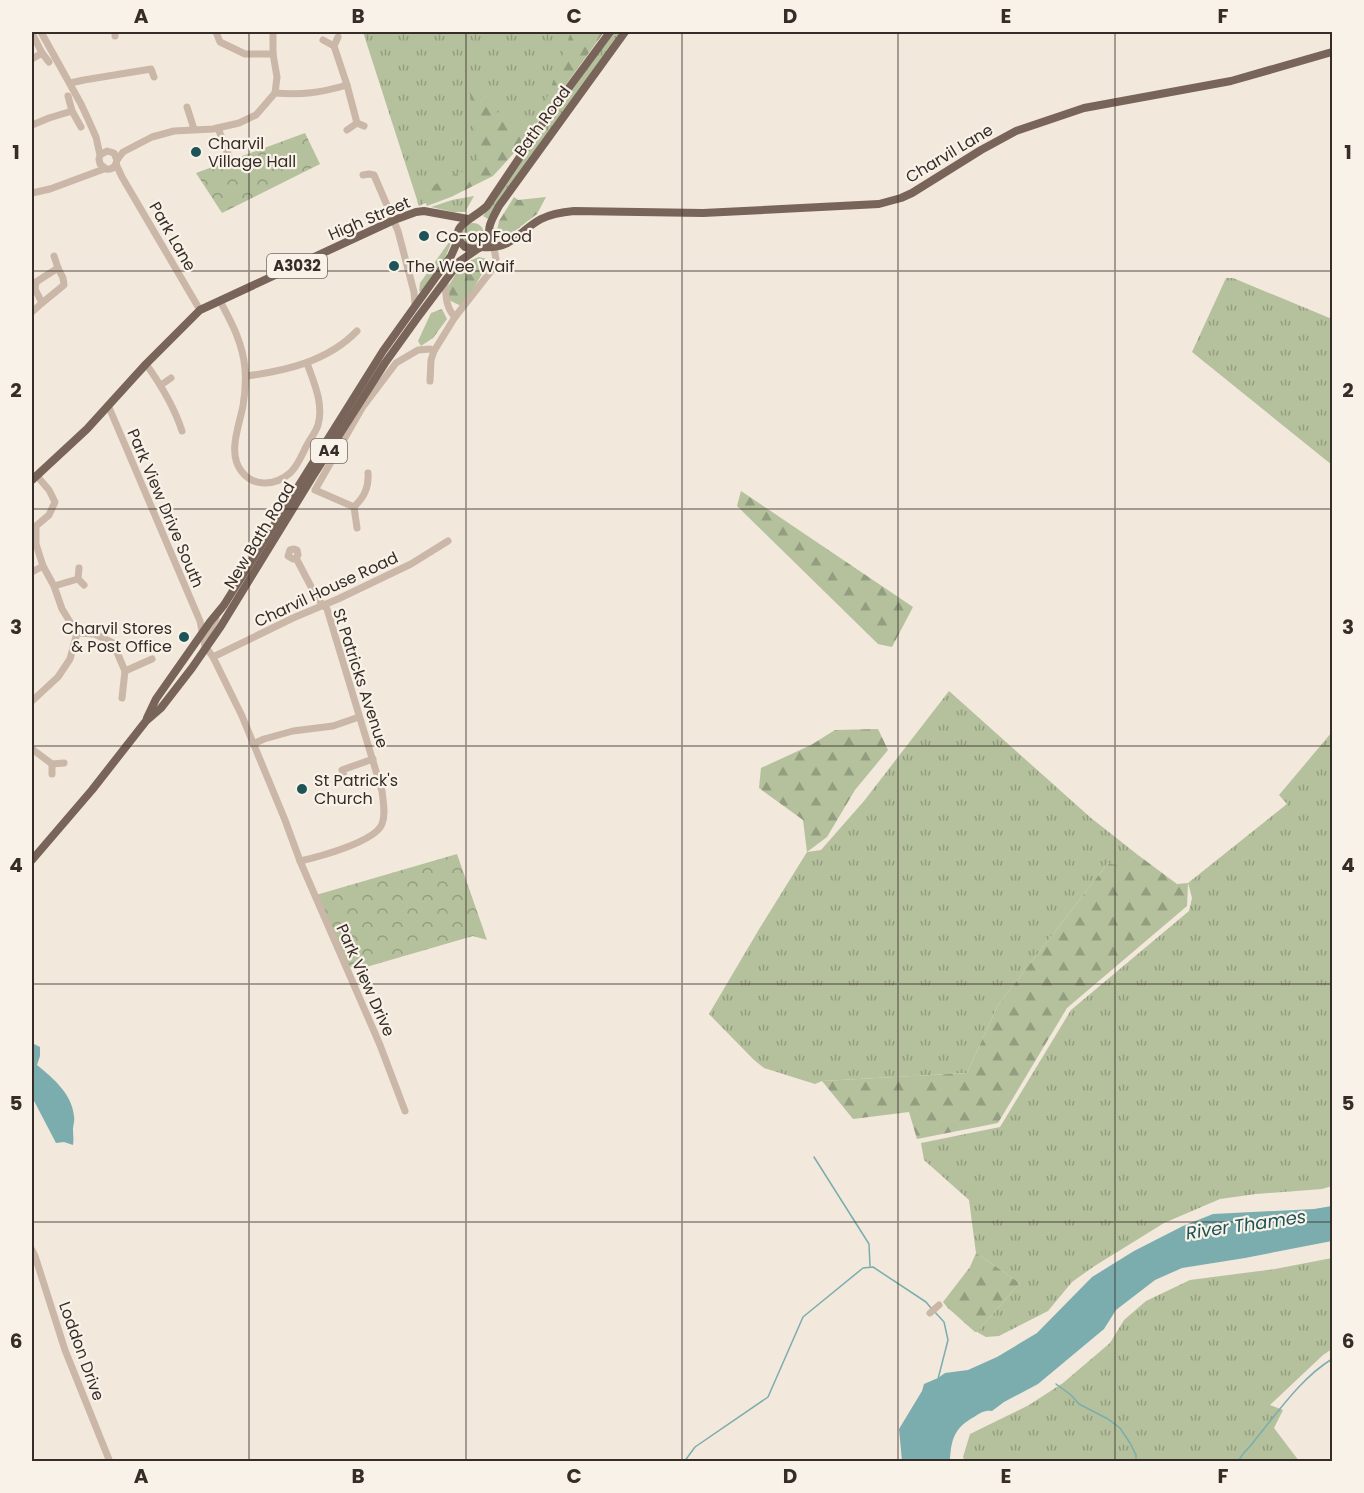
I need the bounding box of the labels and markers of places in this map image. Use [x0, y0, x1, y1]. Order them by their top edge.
place label: Charvil Village Hall [208, 132, 296, 173]
marker: Charvil Village Hall [189, 145, 203, 159]
place label: Co-op Food [436, 225, 532, 248]
marker: Co-op Food [417, 229, 431, 243]
place label: The Wee Waif [406, 255, 514, 278]
marker: The Wee Waif [387, 259, 401, 273]
place label: Charvil Stores & Post Office [62, 617, 172, 658]
marker: Charvil Stores & Post Office [177, 630, 191, 644]
place label: St Patrick's Church [314, 769, 398, 810]
marker: St Patrick's Church [295, 782, 309, 796]

